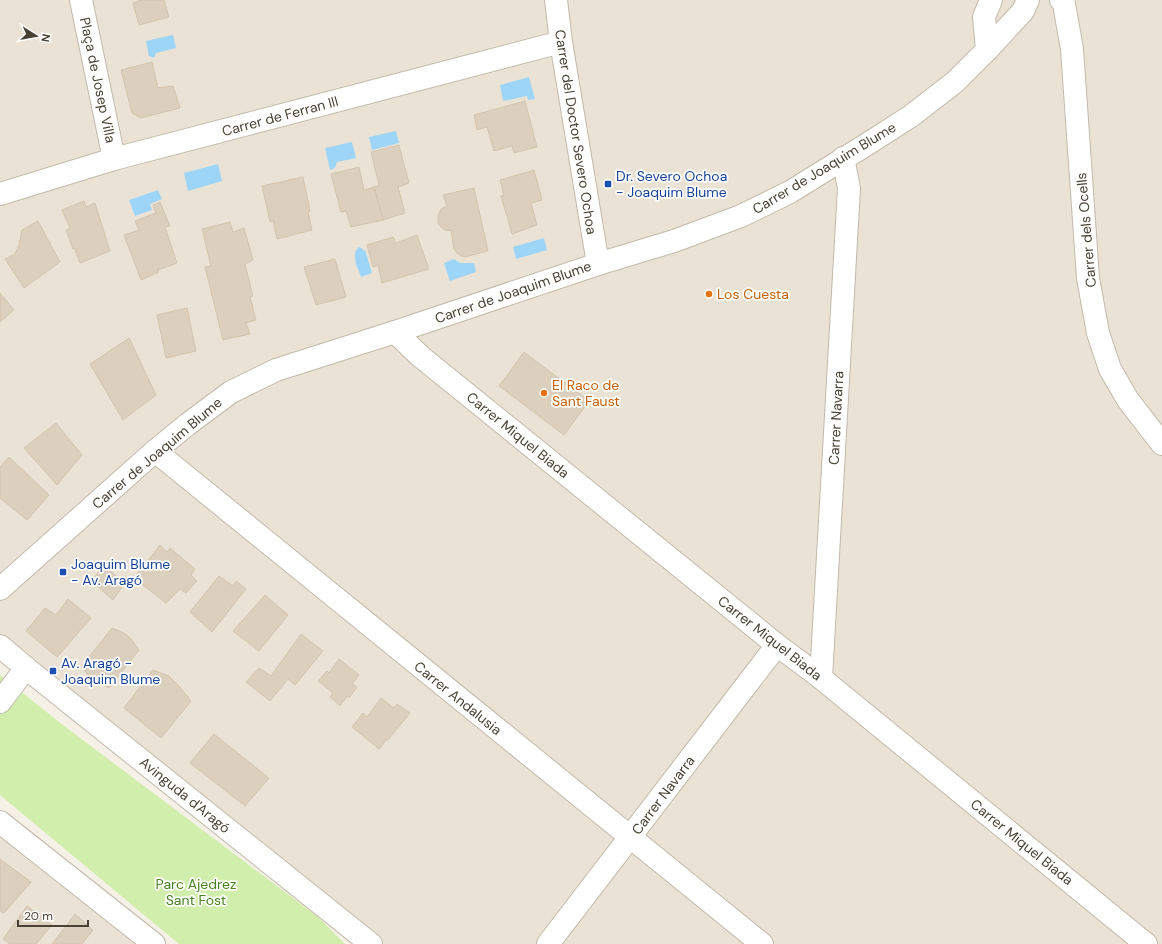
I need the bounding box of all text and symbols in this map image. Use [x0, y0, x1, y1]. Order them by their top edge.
north arrow [16, 16, 56, 56]
street label: Plaça de Josep Villa [76, 16, 120, 144]
street label: Carrer del Doctor Severo Ochoa [551, 28, 601, 236]
text: N [38, 33, 53, 43]
street label: Carrer de Ferran III [220, 92, 340, 140]
street label: Carrer de Joaquim Blume [749, 118, 899, 218]
place label: Dr. Severo Ochoa - Joaquim Blume [616, 167, 727, 201]
street label: Carrer dels Ocells [1072, 172, 1100, 288]
marker: Dr. Severo Ochoa - Joaquim Blume [603, 179, 613, 189]
street label: Carrer de Joaquim Blume [432, 257, 594, 327]
place label: Los Cuesta [717, 285, 789, 303]
marker: Los Cuesta [704, 289, 714, 299]
street label: Carrer Navarra [825, 370, 847, 466]
place label: El Raco de Sant Faust [552, 376, 620, 410]
street label: Carrer Miquel Biada [463, 388, 573, 482]
marker: El Raco de Sant Faust [539, 388, 549, 398]
street label: Carrer de Joaquim Blume [88, 393, 226, 513]
place label: Joaquim Blume - Av. Aragó [71, 555, 170, 589]
marker: Joaquim Blume - Av. Aragó [58, 567, 68, 577]
street label: Carrer Miquel Biada [714, 592, 826, 684]
place label: Av. Aragó - Joaquim Blume [61, 654, 160, 688]
street label: Carrer Andalusia [411, 657, 505, 739]
marker: Av. Aragó - Joaquim Blume [48, 666, 58, 676]
street label: Carrer Navarra [627, 752, 699, 838]
street label: Avinguda d'Aragó [136, 753, 234, 837]
street label: Carrer Miquel Biada [967, 795, 1077, 889]
park label: Parc Ajedrez Sant Fost [156, 875, 236, 909]
scale bar [18, 902, 88, 928]
text: 20 m [24, 908, 53, 924]

